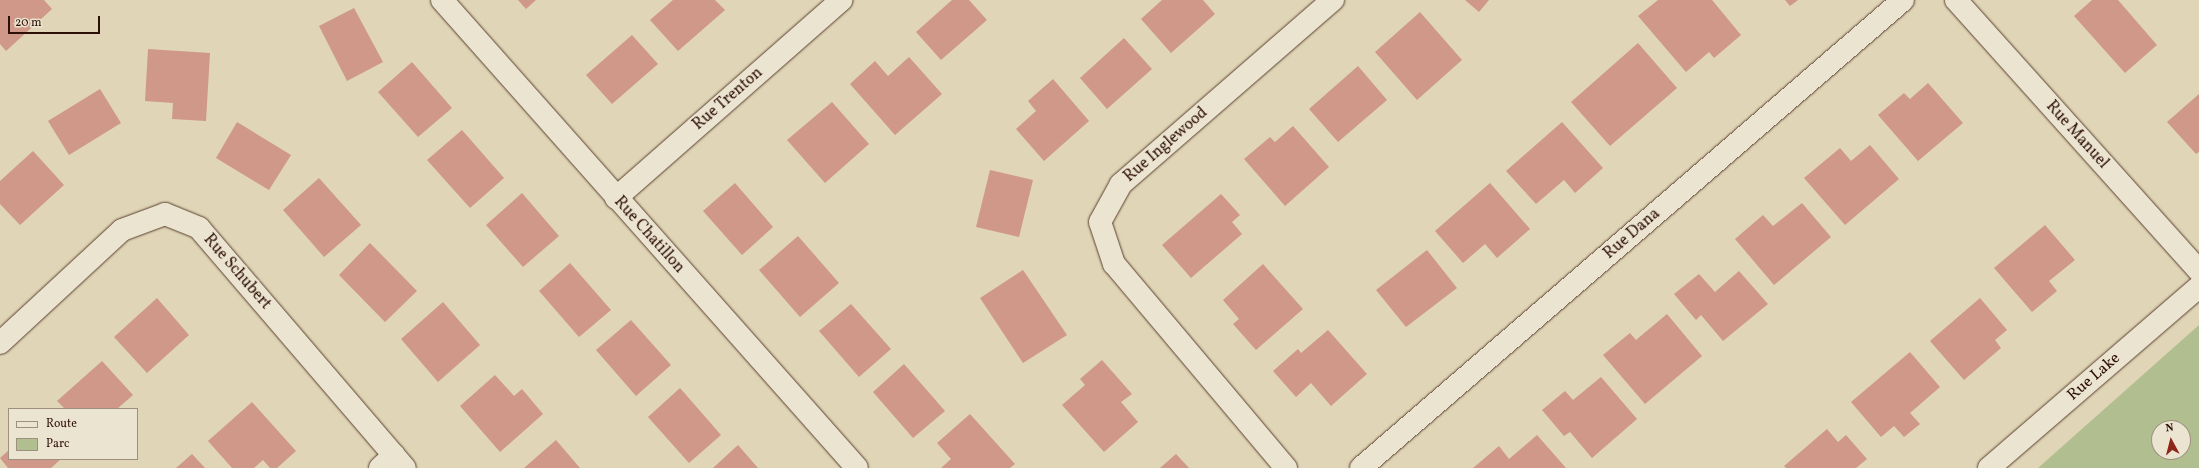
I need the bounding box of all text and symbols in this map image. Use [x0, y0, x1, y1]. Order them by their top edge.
scale bar [10, 8, 102, 34]
text: 20 m [15, 15, 42, 31]
street label: Rue Trenton [689, 63, 767, 135]
street label: Rue Manuel [2042, 97, 2112, 173]
street label: Rue Inglewood [1120, 103, 1212, 187]
street label: Rue Chatillon [610, 193, 688, 277]
street label: Rue Dana [1600, 204, 1664, 264]
street label: Rue Schubert [199, 230, 275, 314]
street label: Rue Lake [2064, 349, 2124, 405]
legend [8, 408, 138, 460]
text: Route [46, 416, 77, 432]
north arrow [2151, 420, 2191, 460]
text: N [2165, 421, 2174, 437]
text: Parc [46, 436, 69, 452]

